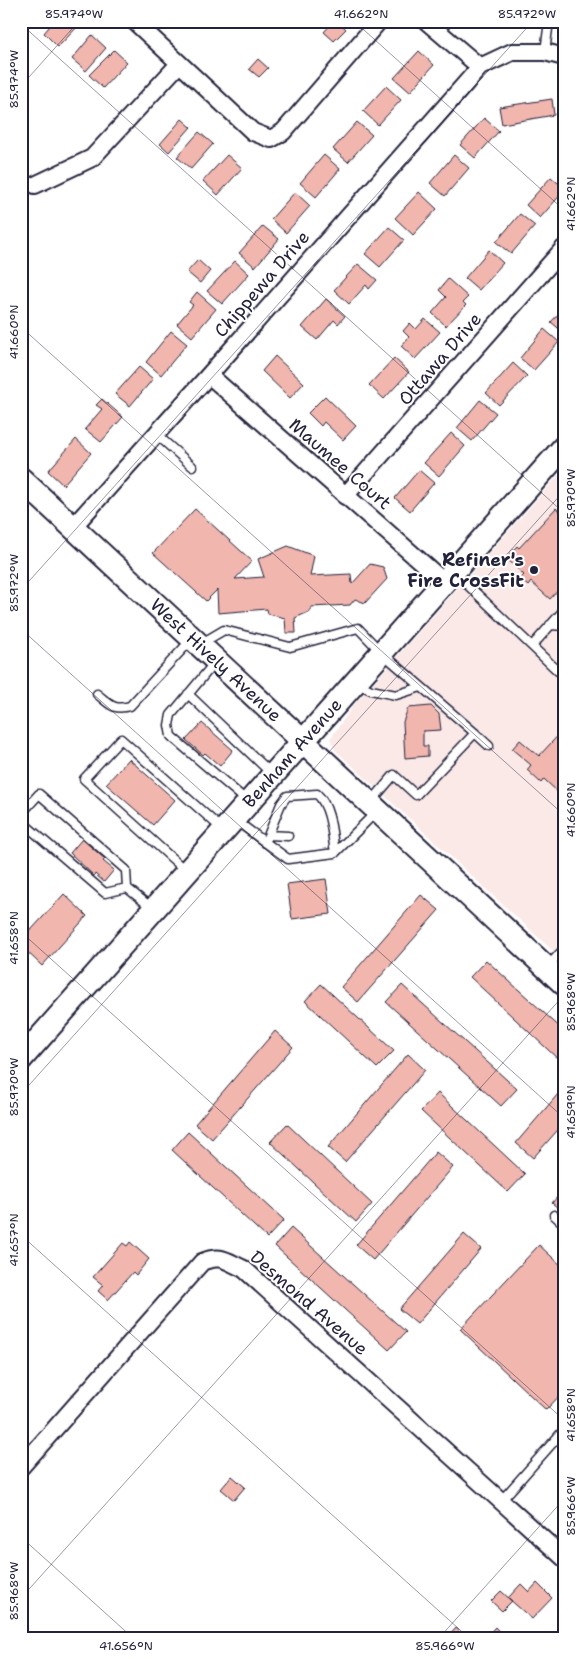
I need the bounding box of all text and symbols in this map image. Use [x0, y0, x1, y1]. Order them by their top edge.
text: 85.974°W [45, 6, 103, 22]
text: 41.662°N [334, 6, 388, 22]
text: 85.972°W [498, 6, 556, 22]
text: 85.974°W [6, 50, 22, 108]
text: 41.662°N [563, 177, 579, 231]
street label: Chippewa Drive [209, 226, 315, 342]
text: 41.660°N [6, 304, 22, 360]
street label: Ottawa Drive [393, 308, 487, 410]
street label: Maumee Court [284, 413, 396, 515]
text: 85.970°W [563, 469, 579, 527]
place label: Refiner's Fire CrossFit [407, 548, 524, 593]
text: 85.972°W [6, 554, 22, 612]
marker: Refiner's Fire CrossFit [528, 564, 540, 576]
street label: West Hively Avenue [145, 593, 287, 727]
street label: Benham Avenue [237, 693, 348, 813]
text: 41.660°N [563, 782, 579, 838]
text: 41.658°N [6, 911, 22, 965]
text: 85.968°W [563, 972, 579, 1032]
text: 85.970°W [6, 1058, 22, 1116]
text: 41.659°N [563, 1085, 579, 1139]
text: 41.657°N [6, 1213, 22, 1267]
street label: Desmond Avenue [245, 1245, 373, 1361]
text: 41.658°N [563, 1388, 579, 1442]
text: 85.966°W [563, 1476, 579, 1536]
text: 85.968°W [6, 1561, 22, 1621]
text: 41.656°N [99, 1638, 153, 1654]
text: 85.966°W [415, 1638, 475, 1654]

